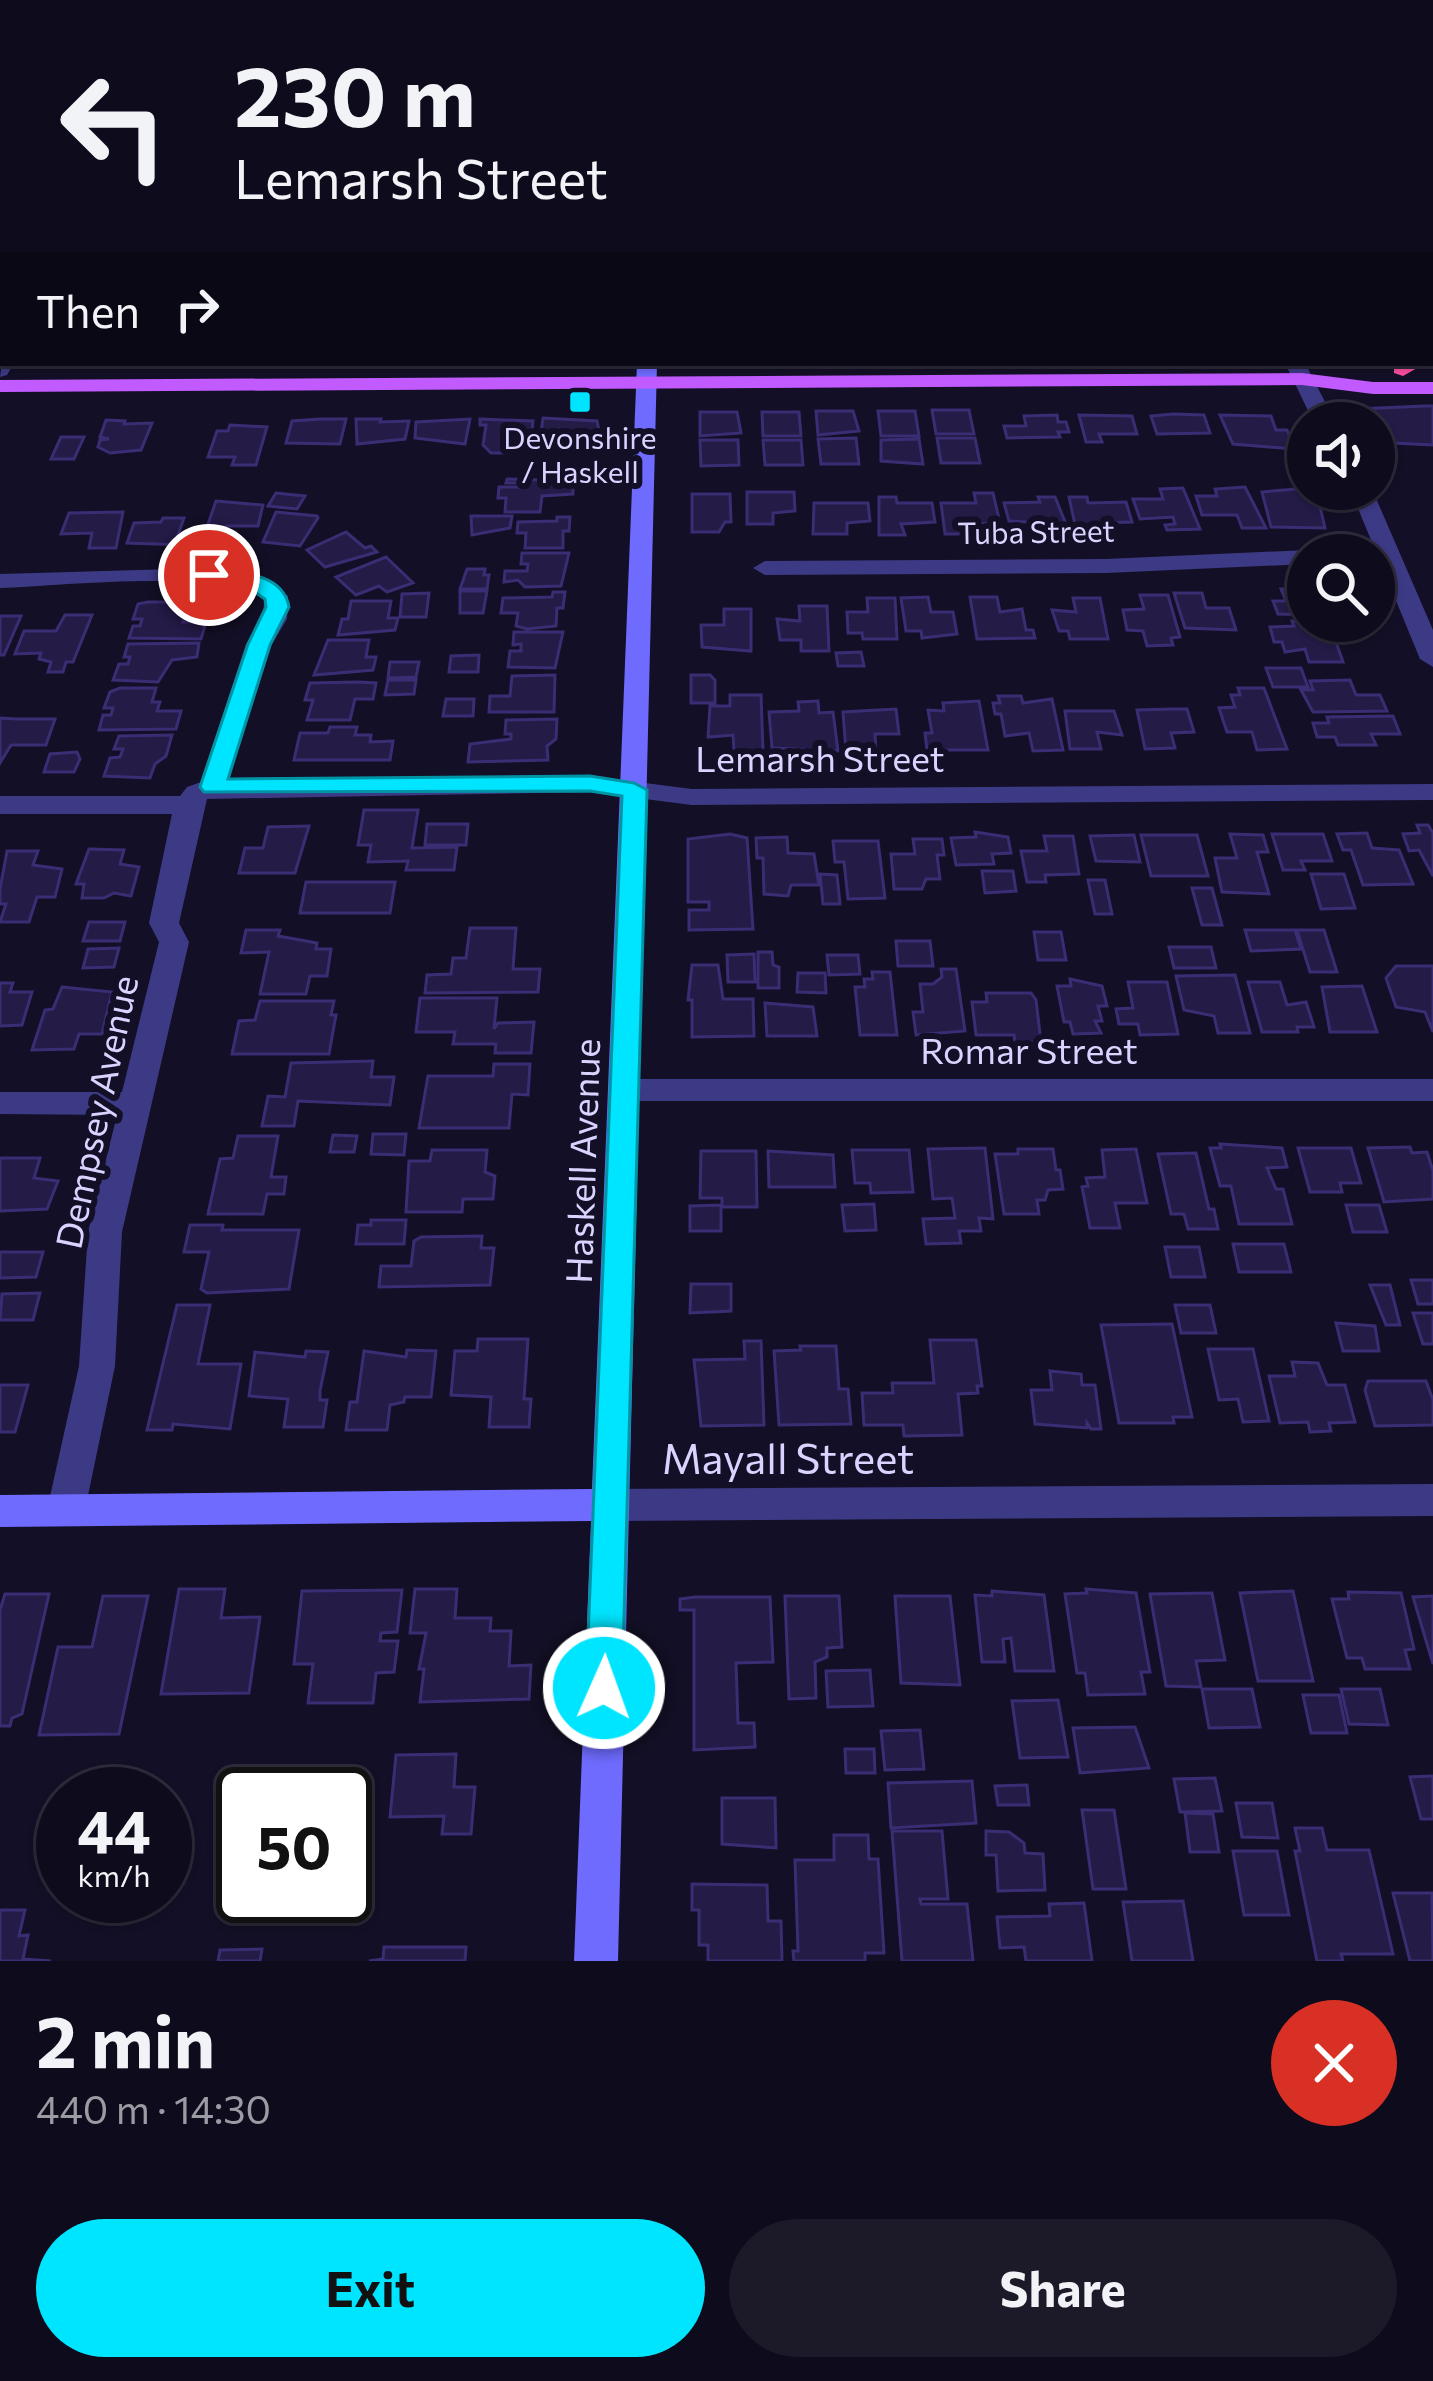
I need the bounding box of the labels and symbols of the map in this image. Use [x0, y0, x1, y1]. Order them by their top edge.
marker: Devonshire / Haskell [567, 389, 593, 415]
place label: Devonshire / Haskell [503, 418, 657, 489]
street label: Tuba Street [957, 511, 1115, 550]
pin [158, 524, 260, 626]
street label: Lemarsh Street [695, 735, 945, 779]
street label: Dempsey Avenue [45, 971, 145, 1252]
street label: Romar Street [920, 1027, 1138, 1071]
street label: Haskell Avenue [555, 1038, 607, 1284]
street label: Mayall Street [662, 1431, 914, 1483]
position arrow [541, 1625, 667, 1751]
speed limit sign: 50 [216, 1767, 372, 1923]

